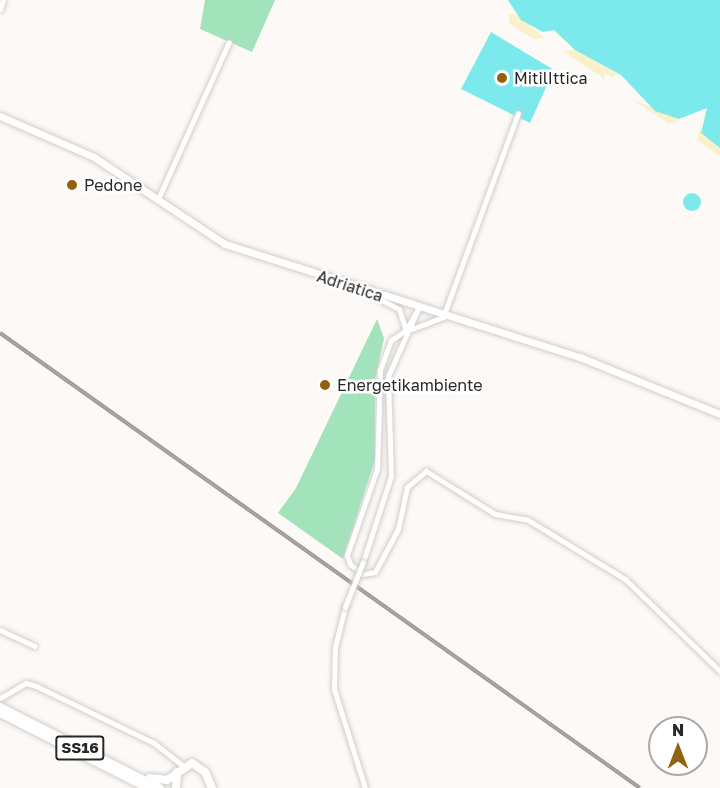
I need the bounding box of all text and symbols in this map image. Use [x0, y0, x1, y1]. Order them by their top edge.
place label: MitilIttica [514, 68, 588, 88]
marker: MitilIttica [495, 71, 509, 85]
place label: Pedone [84, 175, 142, 195]
marker: Pedone [65, 178, 79, 192]
street label: Adriatica [315, 266, 385, 306]
place label: Energetikambiente [337, 375, 483, 395]
marker: Energetikambiente [318, 378, 332, 392]
north arrow [648, 716, 708, 776]
text: N [672, 720, 684, 740]
road number: SS16 [54, 736, 106, 760]

